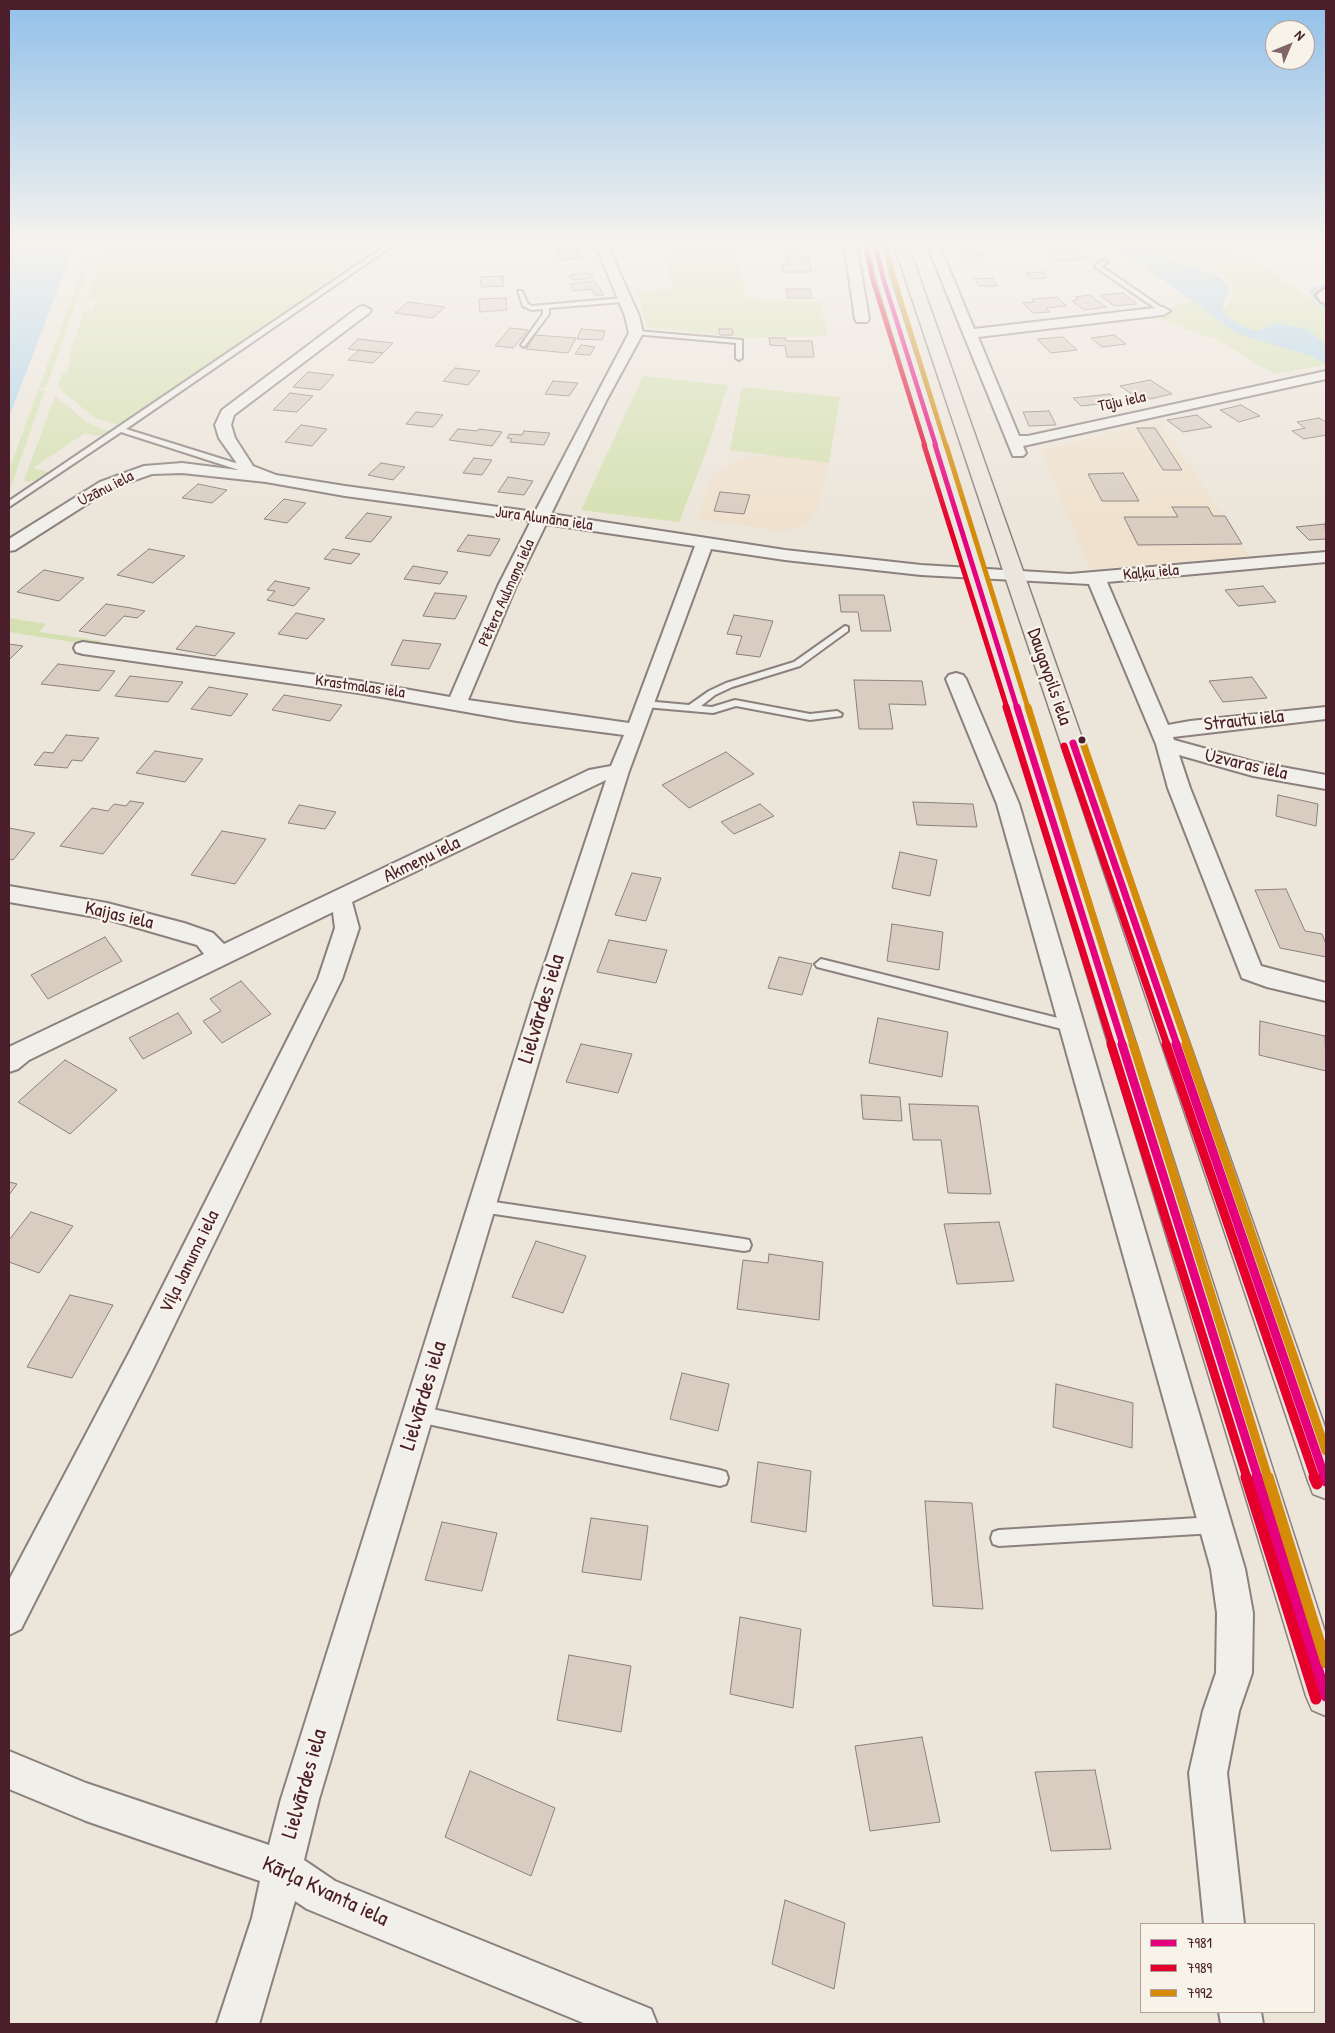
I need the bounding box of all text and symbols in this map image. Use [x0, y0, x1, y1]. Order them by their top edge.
north arrow [1265, 20, 1315, 70]
text: N [1291, 25, 1310, 44]
street label: Tūju iela [1096, 388, 1148, 416]
street label: Uzānu iela [75, 467, 137, 511]
street label: Jura Alunāna iela [494, 503, 594, 535]
street label: Pētera Aulmaņa iela [475, 536, 539, 650]
street label: Kaļķu iela [1122, 561, 1180, 585]
street label: Daugavpils iela [1022, 626, 1076, 728]
street label: Krastmalas iela [314, 671, 406, 703]
street label: Strautu iela [1203, 705, 1285, 737]
unlabelled marker [1077, 735, 1087, 745]
street label: Uzvaras iela [1202, 744, 1290, 786]
street label: Akmeņu iela [380, 832, 464, 888]
street label: Kaijas iela [83, 897, 155, 935]
street label: Lielvārdes iela [513, 951, 571, 1067]
street label: Viļa Januma iela [155, 1207, 225, 1317]
street label: Lielvārdes iela [395, 1338, 453, 1454]
street label: Lielvārdes iela [277, 1726, 333, 1842]
street label: Kārļa Kvanta iela [258, 1851, 392, 1933]
legend [1140, 1923, 1315, 2013]
text: 7981 [1187, 1932, 1212, 1953]
text: 7989 [1187, 1957, 1212, 1978]
text: 7992 [1187, 1982, 1212, 2003]

